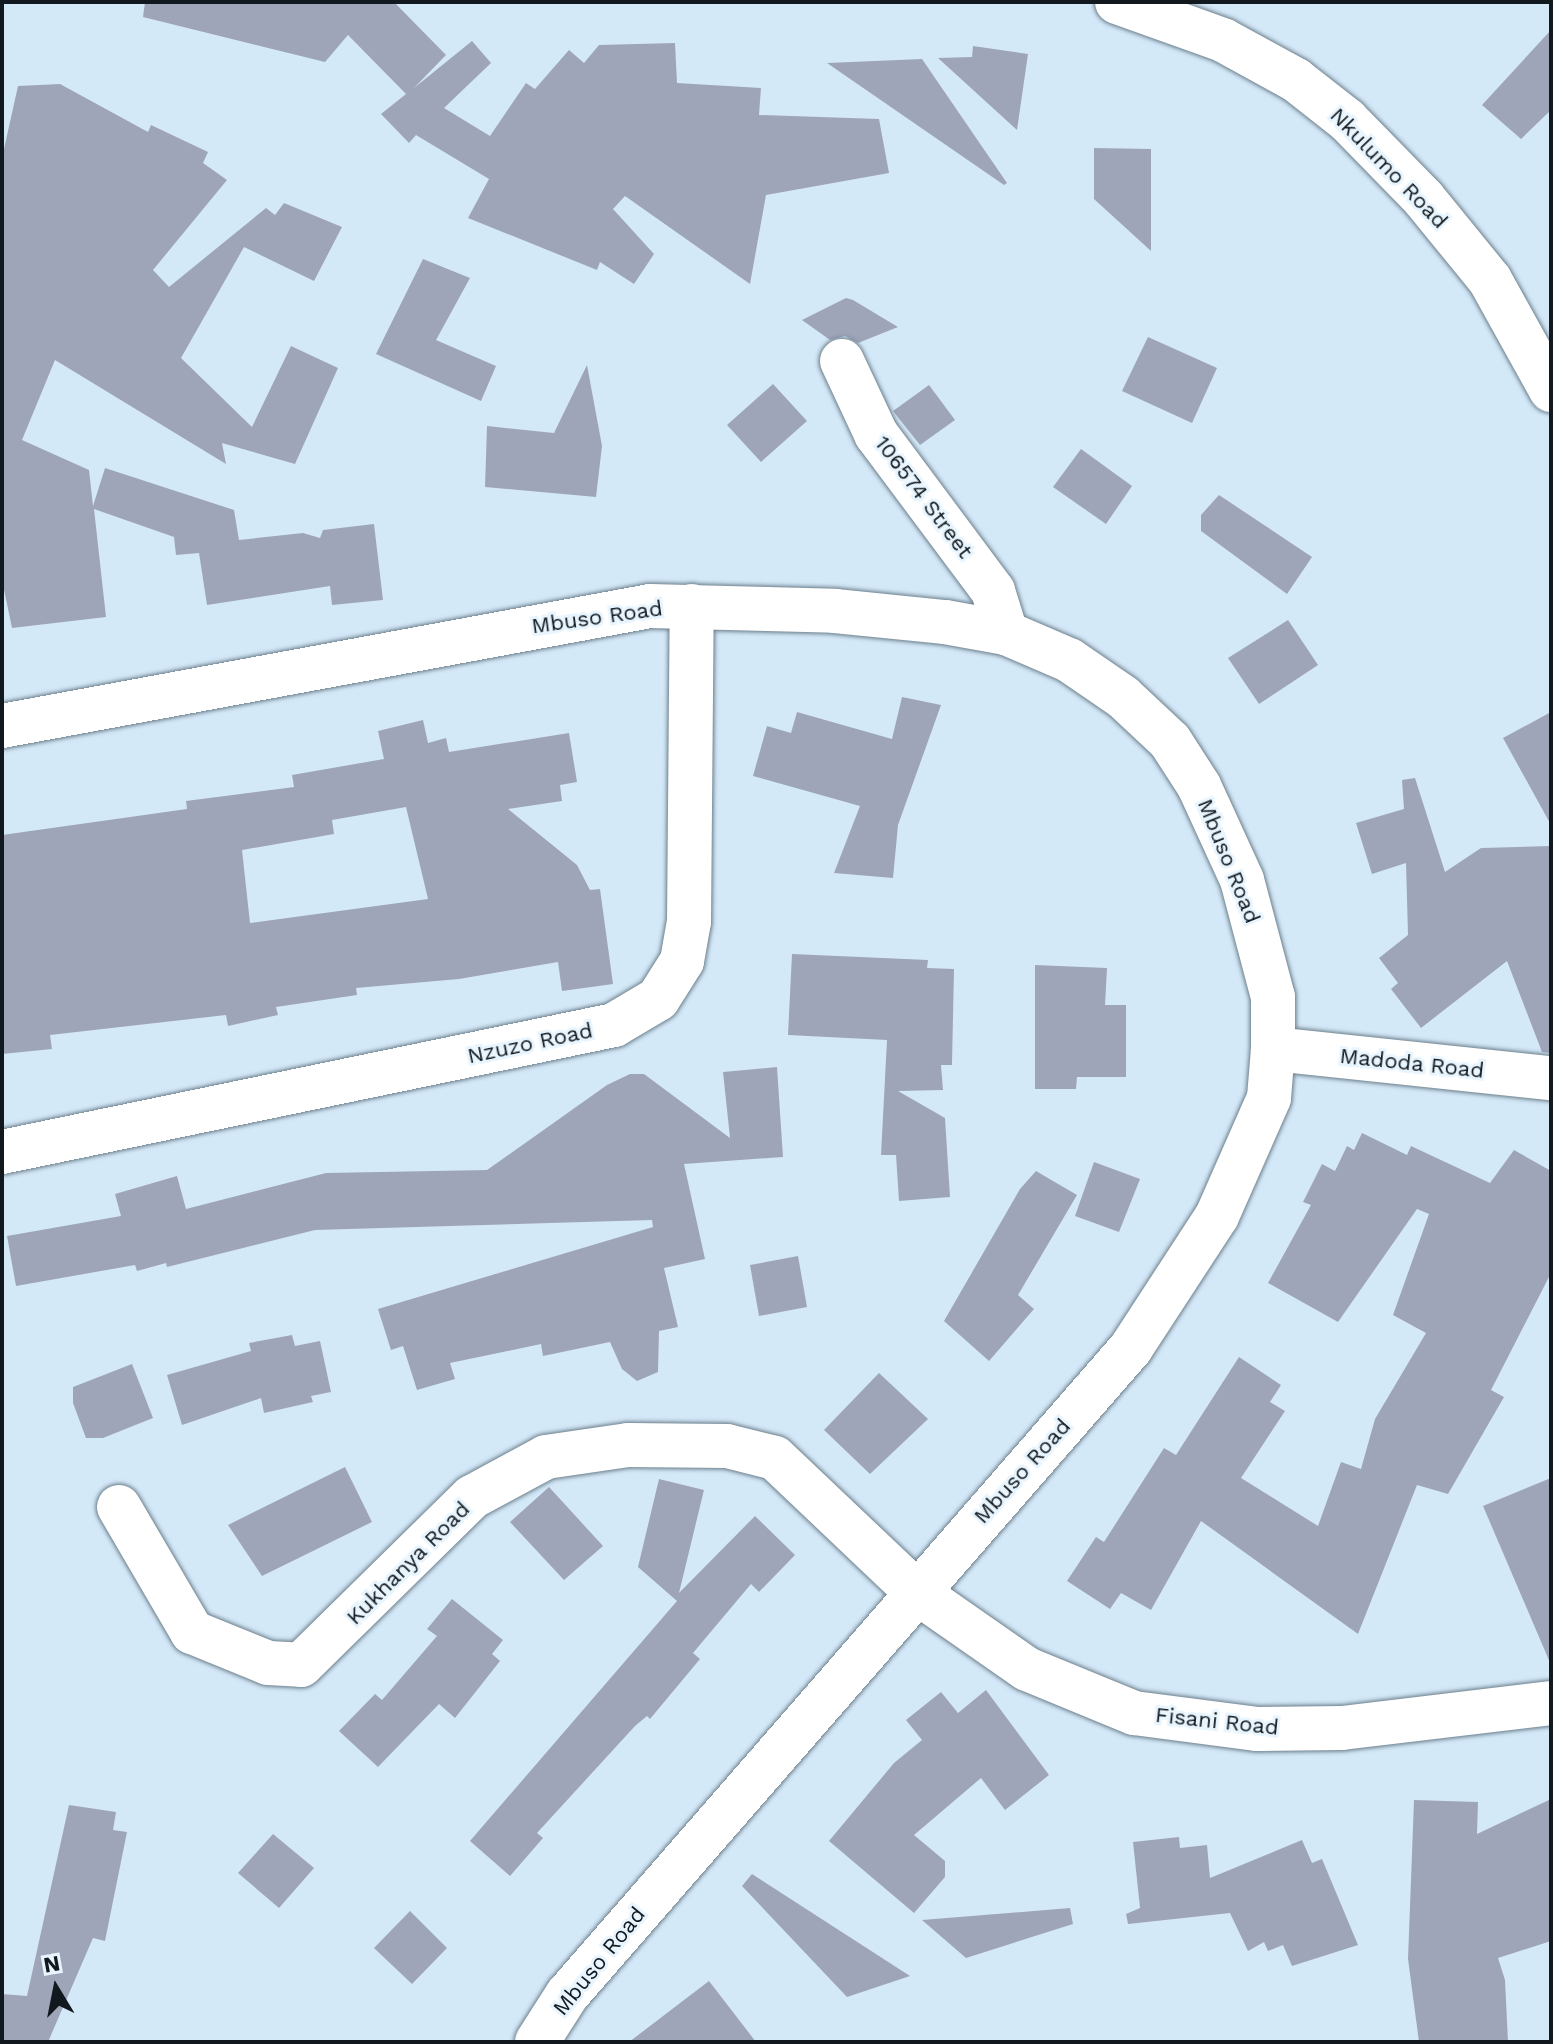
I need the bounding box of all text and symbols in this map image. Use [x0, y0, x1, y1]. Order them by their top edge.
street label: Nkulumo Road [1325, 102, 1453, 234]
street label: 106574 Street [869, 431, 979, 563]
street label: Mbuso Road [530, 595, 664, 639]
street label: Mbuso Road [1192, 795, 1266, 927]
street label: Nzuzo Road [465, 1017, 595, 1069]
street label: Madoda Road [1338, 1042, 1486, 1084]
street label: Mbuso Road [968, 1413, 1076, 1529]
street label: Kukhanya Road [341, 1496, 475, 1630]
street label: Fisani Road [1154, 1701, 1280, 1741]
street label: Mbuso Road [547, 1901, 651, 2021]
north arrow [16, 1948, 96, 2028]
text: N [42, 1950, 62, 1978]

